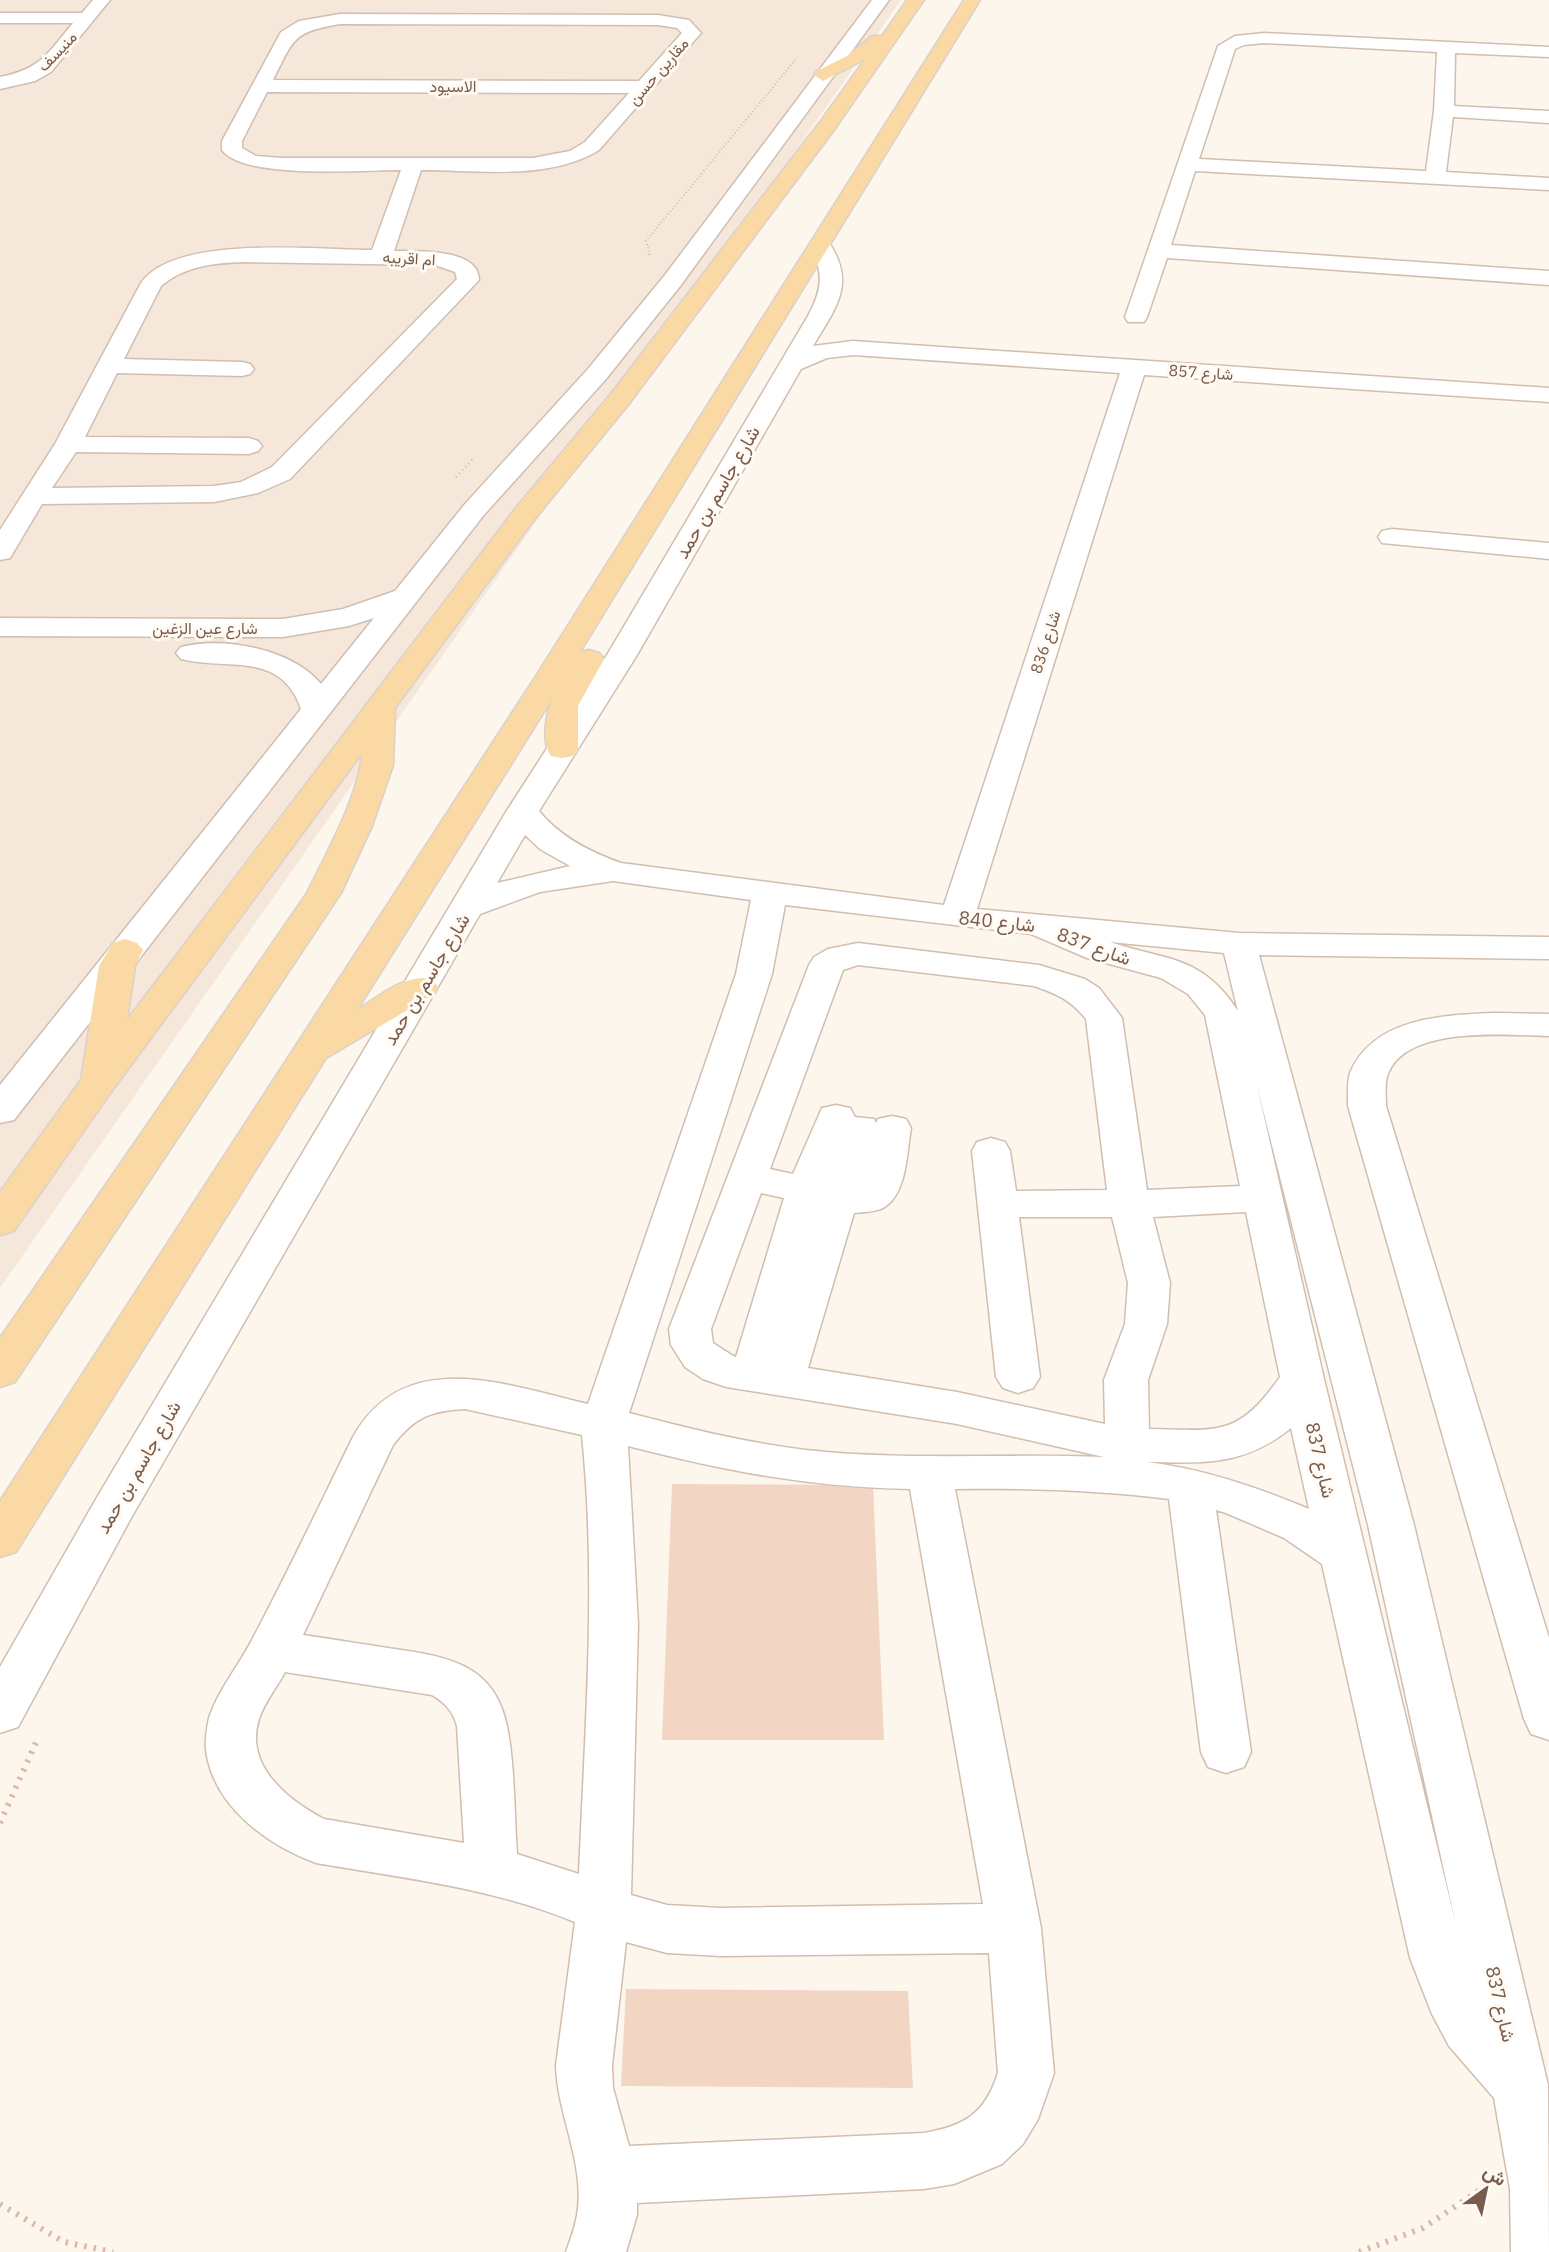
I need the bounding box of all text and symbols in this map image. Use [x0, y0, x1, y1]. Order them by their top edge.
street label: منيسف [33, 27, 81, 75]
street label: مقارين حسن [623, 33, 693, 109]
street label: الاسيود [430, 76, 476, 97]
street label: ام اقريبه [382, 247, 436, 270]
street label: شارع 857 [1168, 360, 1234, 386]
street label: شارع جاسم بن حمد [669, 421, 766, 563]
street label: شارع 836 [1025, 608, 1066, 677]
street label: شارع عين الزغين [152, 618, 258, 640]
street label: شارع 840 [957, 905, 1037, 938]
street label: شارع جاسم بن حمد [377, 909, 476, 1050]
street label: شارع 837 [1053, 922, 1134, 971]
street label: شارع جاسم بن حمد [90, 1396, 187, 1538]
street label: شارع 837 [1300, 1420, 1341, 1500]
street label: شارع 837 [1480, 1964, 1521, 2044]
north arrow [1451, 2154, 1521, 2224]
text: ش [1479, 2158, 1512, 2191]

